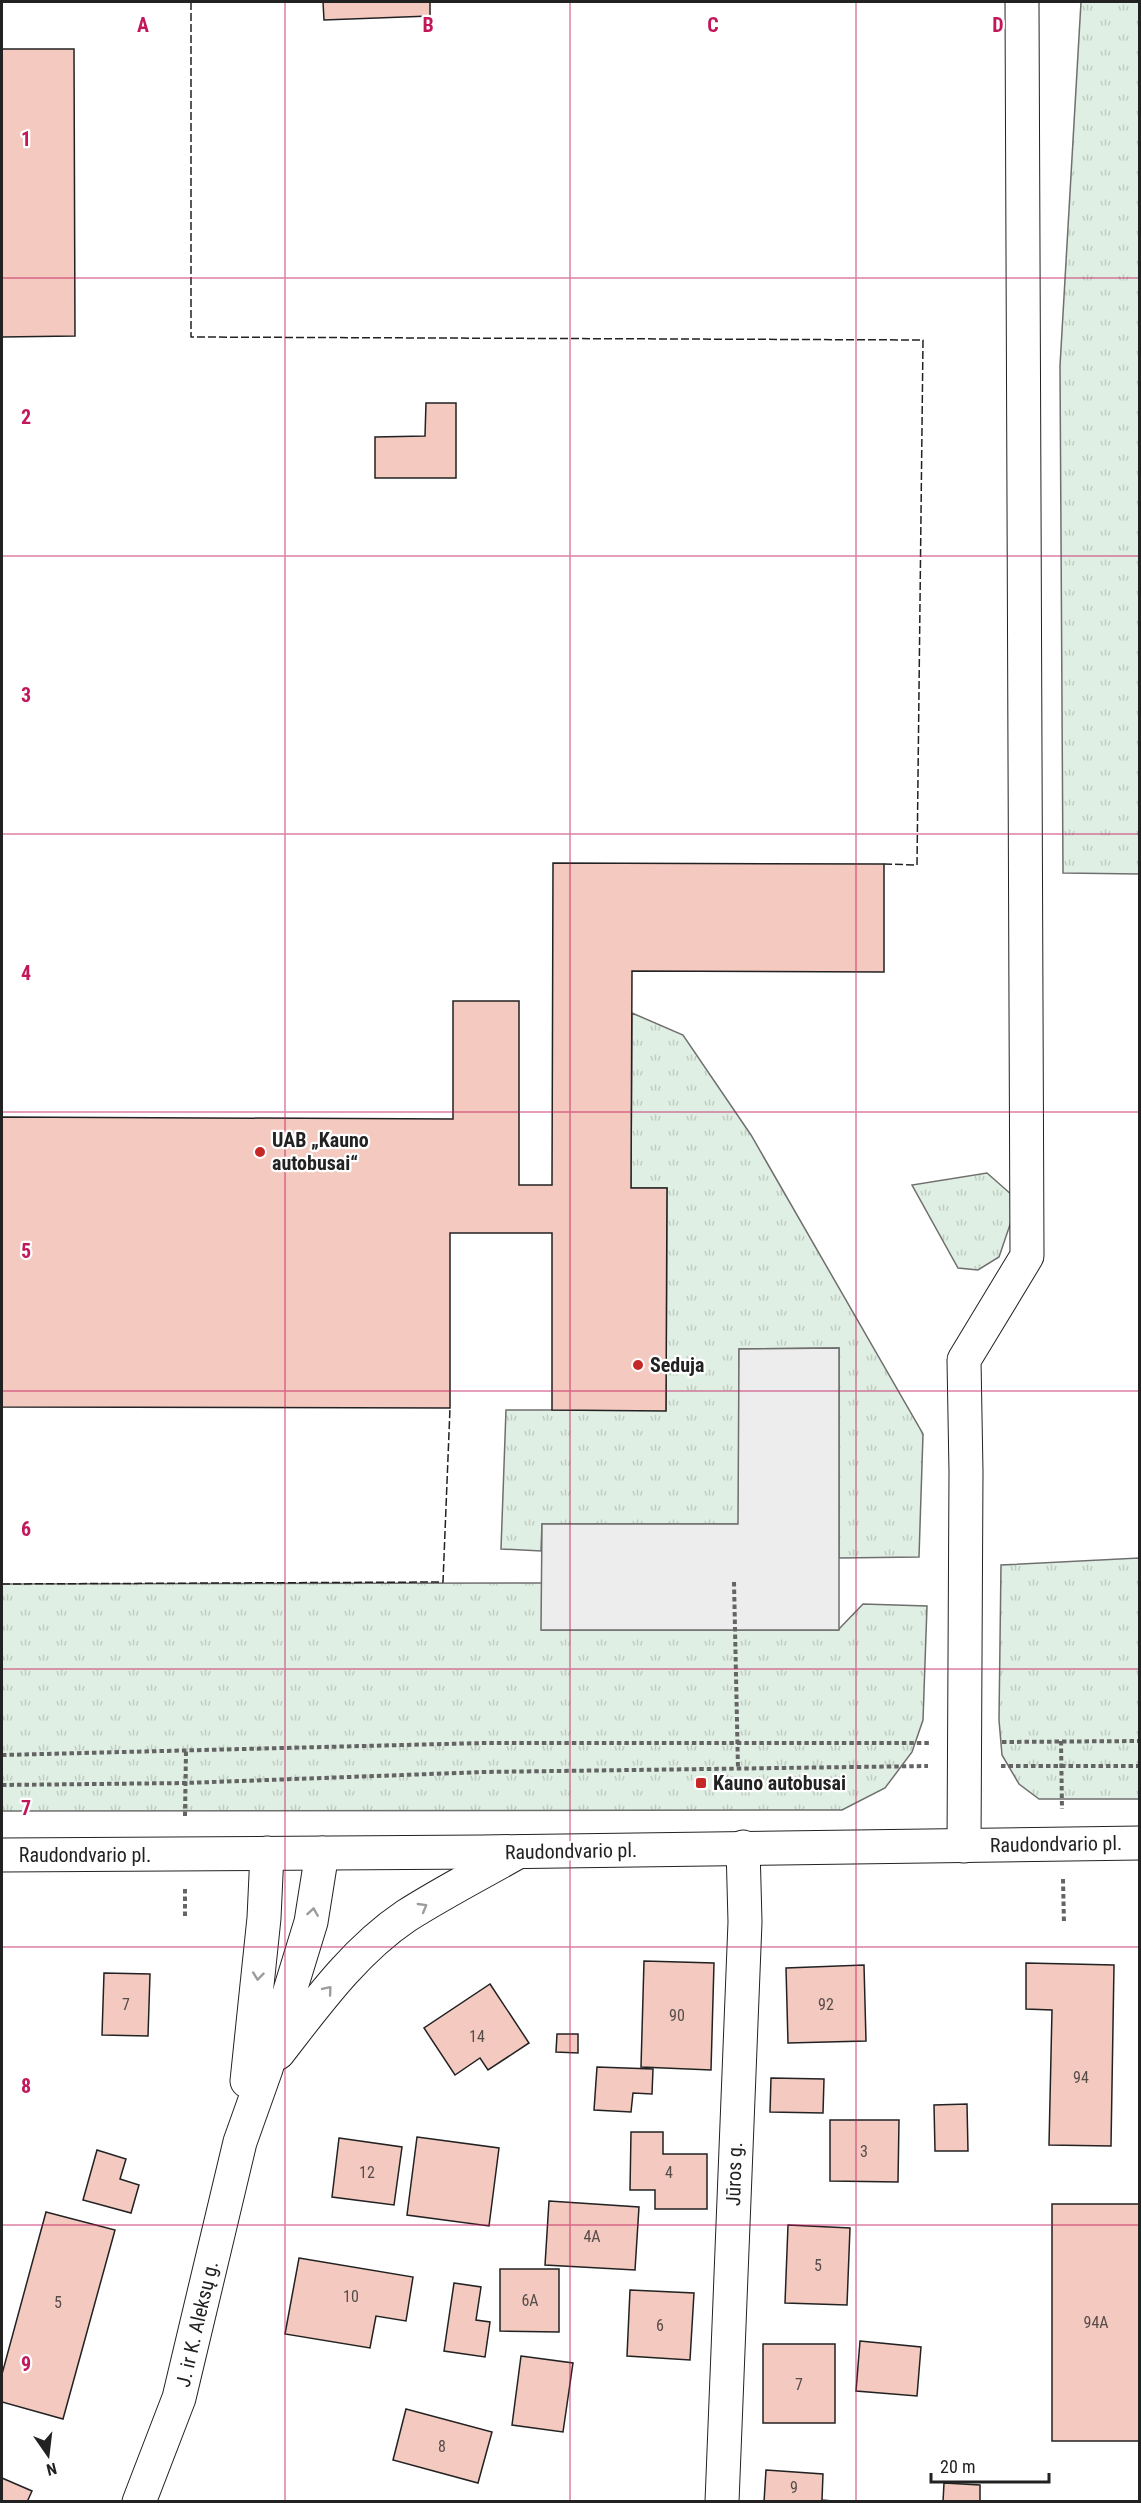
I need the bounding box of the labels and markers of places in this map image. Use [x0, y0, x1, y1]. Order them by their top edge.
place label: UAB „Kauno autobusai“ [272, 1128, 369, 1175]
marker: UAB „Kauno autobusai“ [253, 1145, 267, 1159]
place label: Seduja [650, 1353, 704, 1377]
marker: Seduja [631, 1358, 645, 1372]
place label: Kauno autobusai [713, 1771, 846, 1795]
marker: Kauno autobusai [694, 1776, 708, 1790]

